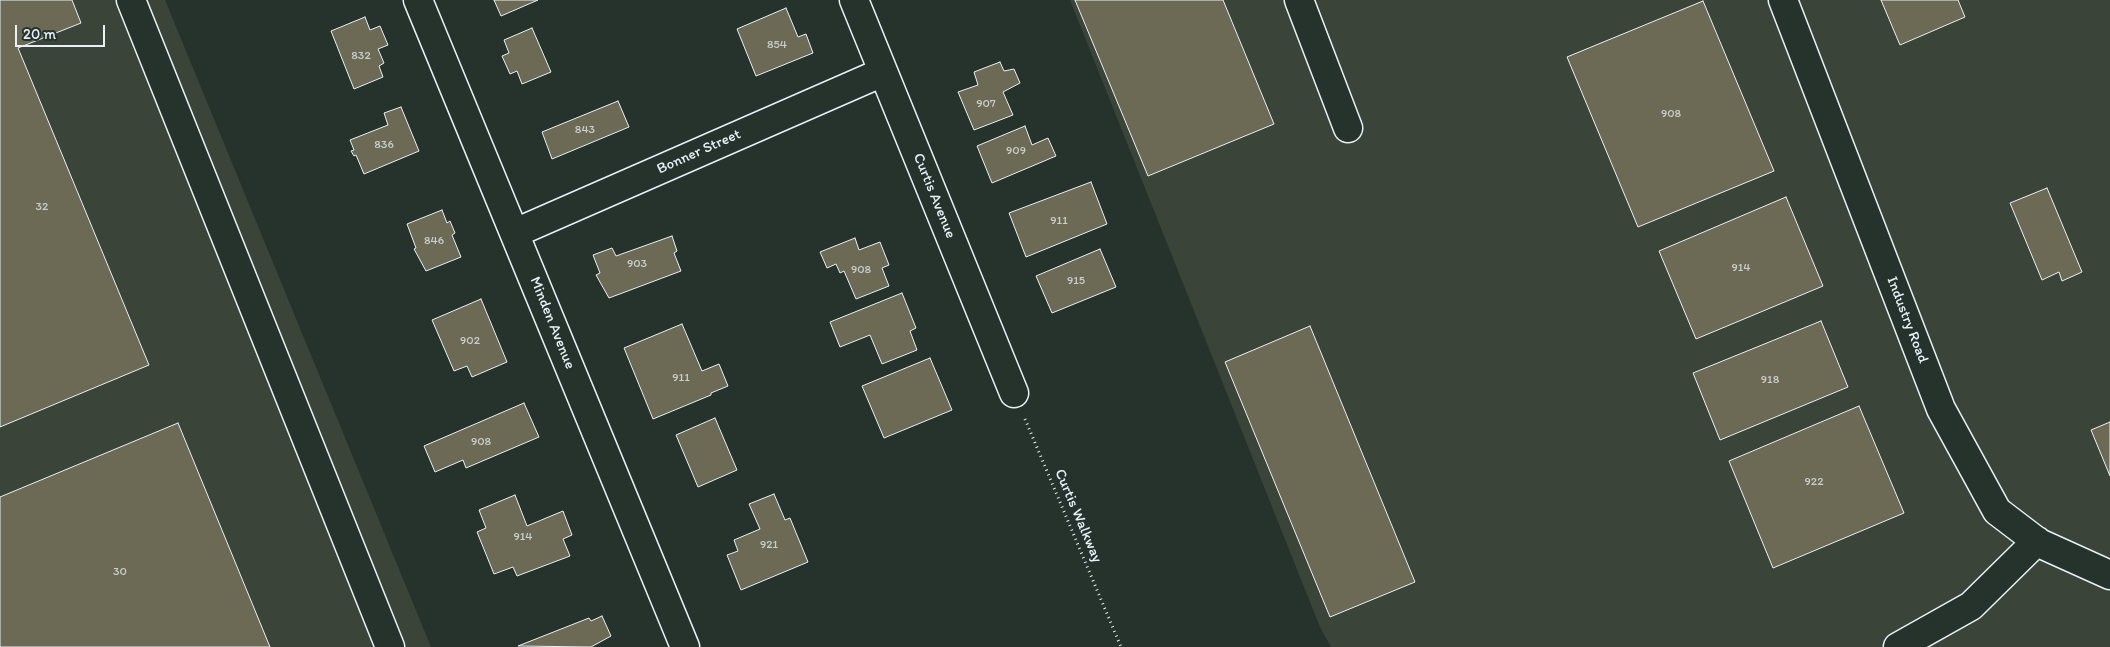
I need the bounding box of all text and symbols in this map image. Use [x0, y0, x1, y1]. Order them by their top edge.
scale bar [18, 15, 108, 47]
text: 20 m [23, 25, 56, 43]
house number: 854 [767, 38, 787, 52]
house number: 832 [351, 49, 371, 63]
house number: 907 [976, 97, 996, 111]
house number: 908 [1661, 107, 1681, 121]
house number: 843 [575, 123, 595, 137]
street label: Bonner Street [654, 125, 744, 179]
house number: 836 [374, 138, 394, 152]
house number: 909 [1006, 144, 1026, 158]
street label: Curtis Avenue [909, 151, 959, 241]
house number: 32 [36, 200, 48, 214]
house number: 911 [1050, 214, 1068, 228]
house number: 846 [424, 234, 444, 248]
house number: 903 [627, 257, 647, 271]
house number: 914 [1731, 261, 1751, 275]
house number: 908 [851, 263, 871, 277]
street label: Minden Avenue [525, 274, 579, 372]
house number: 915 [1067, 274, 1085, 288]
street label: Industry Road [1882, 274, 1932, 366]
house number: 902 [460, 334, 480, 348]
house number: 911 [672, 371, 690, 385]
house number: 918 [1761, 373, 1779, 387]
house number: 908 [471, 435, 491, 449]
street label: Curtis Walkway [1050, 466, 1106, 566]
house number: 922 [1805, 475, 1823, 489]
house number: 914 [513, 530, 533, 544]
house number: 921 [760, 538, 778, 552]
house number: 30 [113, 565, 127, 579]

